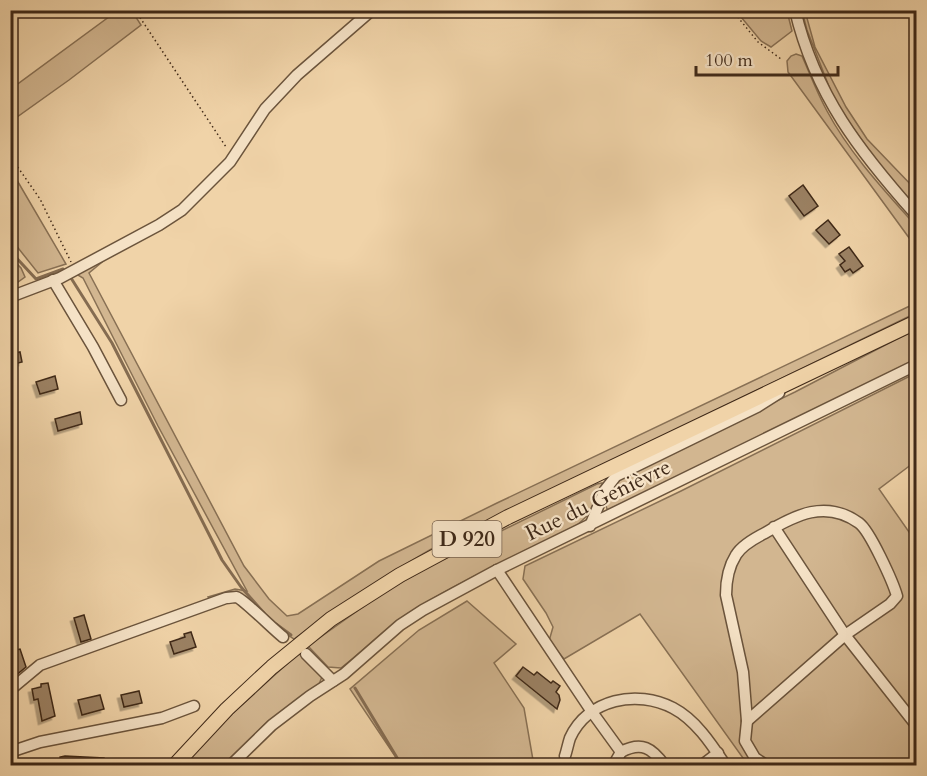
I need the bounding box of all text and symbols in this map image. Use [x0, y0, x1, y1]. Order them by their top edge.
scale bar [696, 39, 838, 77]
text: 100 m [705, 48, 753, 73]
street label: Rue du Genièvre [520, 452, 676, 548]
road number: D 920 [432, 521, 502, 557]

